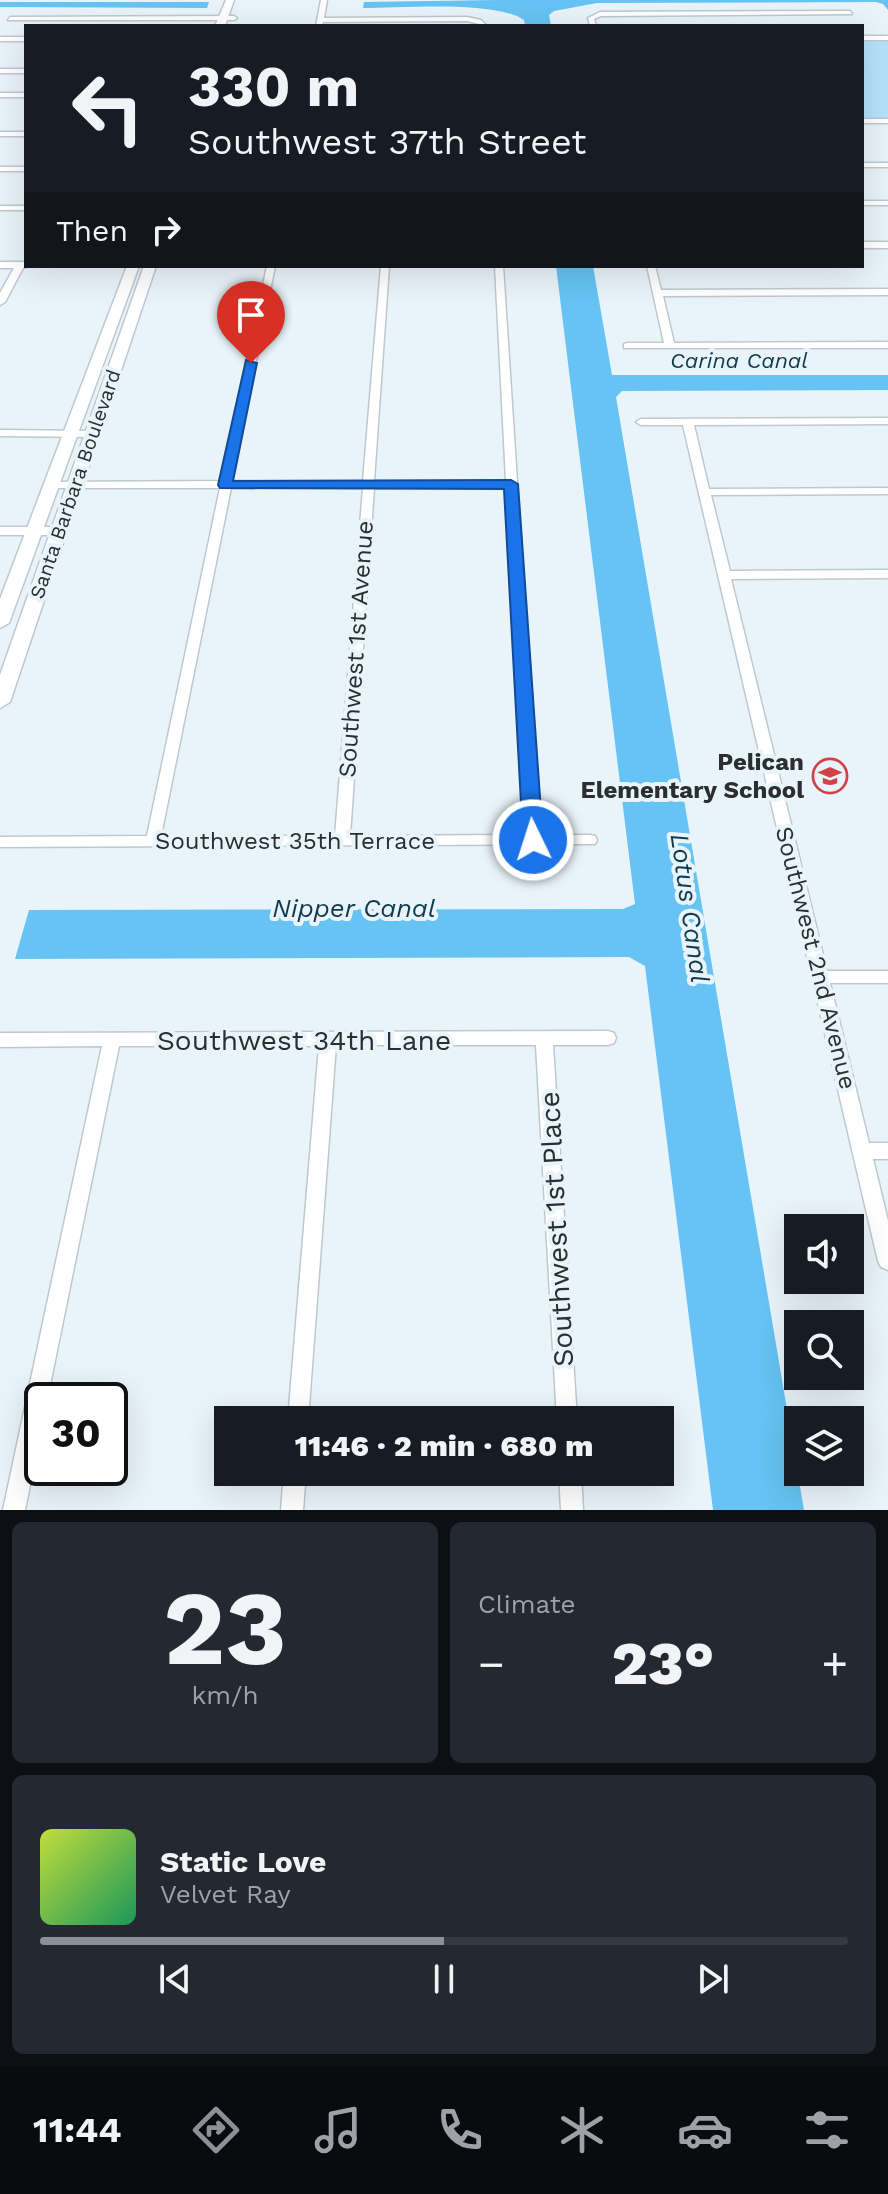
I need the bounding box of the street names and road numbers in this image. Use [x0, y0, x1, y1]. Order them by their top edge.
street label: Santa Barbara Boulevard [24, 366, 126, 602]
street label: Southwest 1st Avenue [333, 520, 379, 778]
street label: Southwest 2nd Avenue [770, 824, 862, 1092]
street label: Southwest 35th Terrace [155, 827, 435, 855]
street label: Southwest 34th Lane [157, 1024, 451, 1057]
street label: Southwest 1st Place [533, 1090, 580, 1368]

